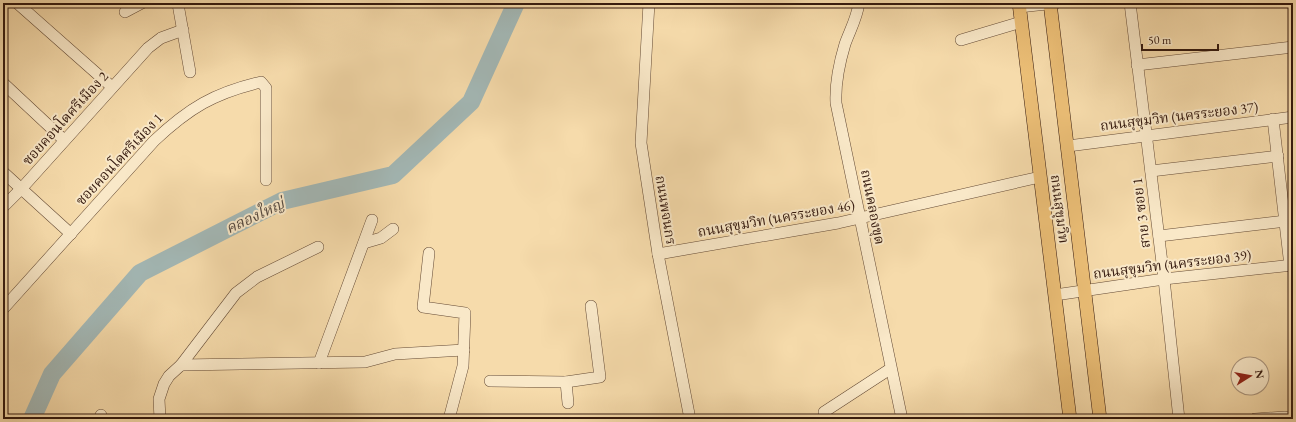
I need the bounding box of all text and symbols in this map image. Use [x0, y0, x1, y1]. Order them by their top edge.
scale bar [1142, 26, 1218, 52]
text: 50 m [1148, 32, 1172, 48]
street label: ซอยคอนโดศรีเมือง 2 [17, 66, 112, 169]
street label: ถนนสุขุมวิท (นครระยอง 37) [1099, 97, 1259, 135]
street label: ซอยคอนโดศรีเมือง 1 [71, 108, 167, 209]
street label: ถนนคลองขุด [857, 168, 889, 246]
street label: ถนนพจนกร [652, 174, 680, 246]
street label: ถนนสุขุมวิท [1047, 174, 1073, 244]
street label: สาย 3 ซอย 1 [1128, 177, 1154, 249]
water label: คลองใหญ่ [222, 192, 289, 237]
street label: ถนนสุขุมวิท (นครระยอง 46) [696, 195, 856, 241]
street label: ถนนสุขุมวิท (นครระยอง 39) [1092, 245, 1252, 283]
north arrow [1230, 356, 1270, 396]
text: N [1252, 368, 1268, 380]

